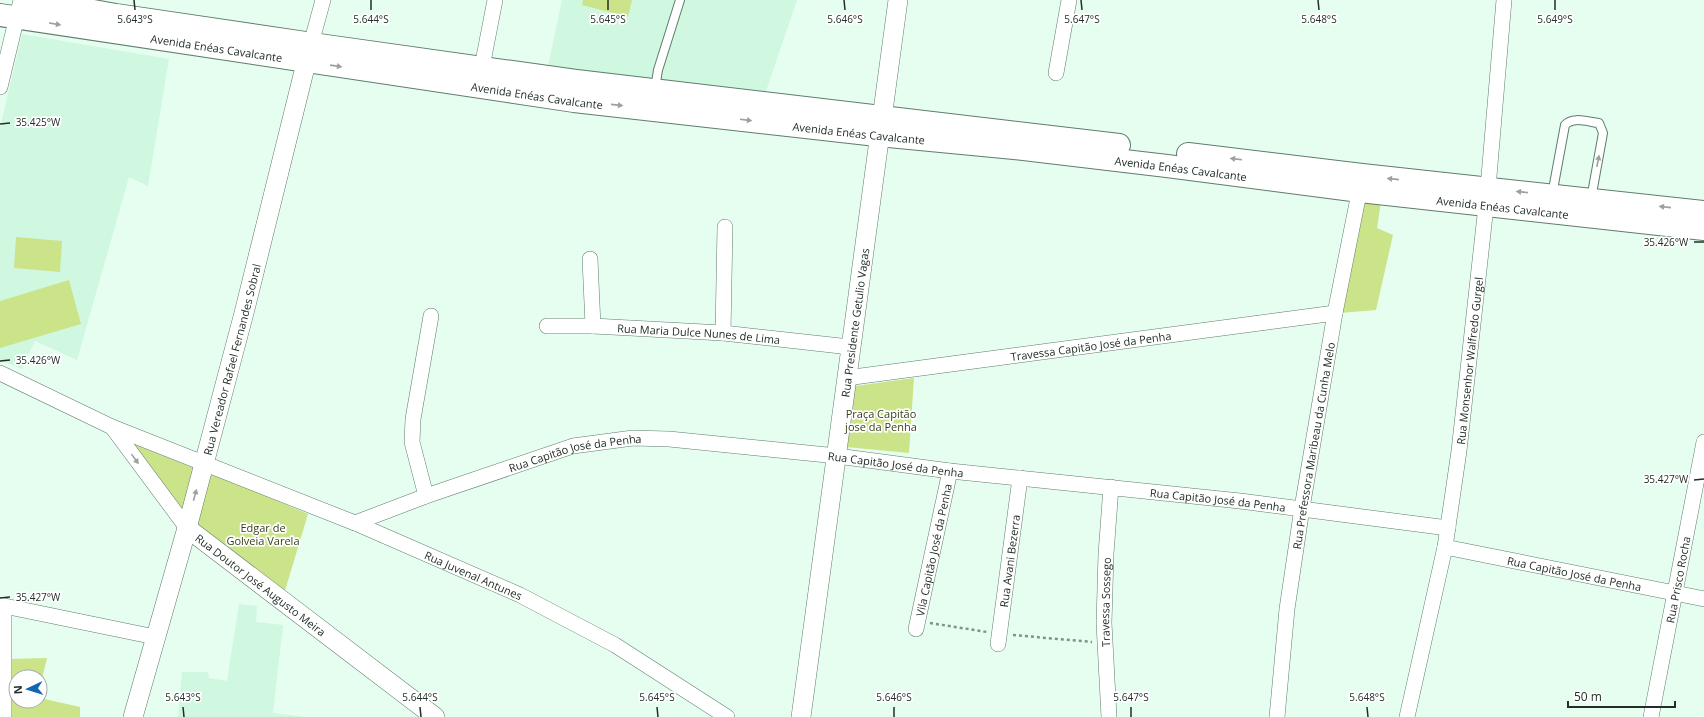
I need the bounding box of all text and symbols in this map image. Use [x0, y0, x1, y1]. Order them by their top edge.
text: 5.643°S [117, 12, 153, 26]
text: 5.644°S [353, 12, 389, 26]
text: 5.645°S [590, 12, 626, 26]
text: 5.646°S [827, 12, 863, 26]
text: 5.647°S [1064, 12, 1100, 26]
text: 5.648°S [1301, 12, 1337, 26]
text: 5.649°S [1537, 12, 1573, 26]
one-way arrow [49, 21, 61, 27]
street label: Avenida Enéas Cavalcante [150, 30, 283, 65]
one-way arrow [330, 63, 342, 69]
street label: Avenida Enéas Cavalcante [470, 78, 604, 112]
one-way arrow [611, 102, 623, 108]
text: 35.425°W [16, 115, 61, 129]
one-way arrow [740, 117, 752, 123]
street label: Avenida Enéas Cavalcante [792, 118, 926, 147]
street label: Avenida Enéas Cavalcante [1114, 152, 1248, 184]
one-way arrow [1595, 155, 1601, 167]
one-way arrow [1230, 156, 1242, 162]
one-way arrow [1387, 175, 1399, 182]
one-way arrow [1516, 189, 1528, 195]
street label: Avenida Enéas Cavalcante [1436, 192, 1569, 221]
one-way arrow [1659, 204, 1671, 211]
text: 35.426°W [1644, 235, 1689, 249]
street label: Rua Presidente Getulio Vagas [837, 247, 872, 398]
street label: Rua Vereador Rafael Fernandes Sobral [199, 262, 263, 457]
street label: Rua Monsenhor Walfredo Gurgel [1452, 276, 1486, 445]
street label: Rua Maria Dulce Nunes de Lima [617, 320, 781, 347]
street label: Travessa Capitão José da Penha [1010, 327, 1172, 364]
street label: Rua Prefessora Maribeau da Cunha Melo [1288, 340, 1338, 550]
text: 35.426°W [16, 353, 61, 367]
park label: Praça Capitão jose da Penha [844, 406, 917, 434]
street label: Rua Capitão José da Penha [507, 430, 642, 475]
street label: Rua Capitão José da Penha [827, 448, 964, 480]
one-way arrow [131, 453, 140, 464]
text: 35.427°W [1644, 472, 1689, 486]
street label: Vila Capitão José da Penha [911, 482, 955, 618]
street label: Rua Capitão José da Penha [1149, 484, 1287, 514]
one-way arrow [193, 489, 199, 502]
street label: Rua Avani Bezerra [995, 514, 1023, 608]
park label: Edgar de Golveia Varela [226, 520, 300, 548]
street label: Rua Doutor José Augusto Meira [193, 530, 329, 639]
street label: Rua Prisco Rocha [1662, 535, 1693, 624]
street label: Rua Juvenal Antunes [422, 547, 525, 603]
street label: Rua Capitão José da Penha [1506, 552, 1643, 594]
street label: Travessa Sossego [1096, 557, 1113, 647]
text: 35.427°W [16, 590, 61, 604]
north arrow [8, 669, 48, 709]
scale bar [1568, 683, 1675, 709]
text: N [10, 685, 25, 695]
text: 50 m [1574, 688, 1602, 705]
text: 5.643°S [165, 690, 201, 704]
text: 5.644°S [402, 690, 438, 704]
text: 5.645°S [639, 690, 675, 704]
text: 5.646°S [876, 690, 912, 704]
text: 5.647°S [1113, 690, 1149, 704]
text: 5.648°S [1349, 690, 1385, 704]

